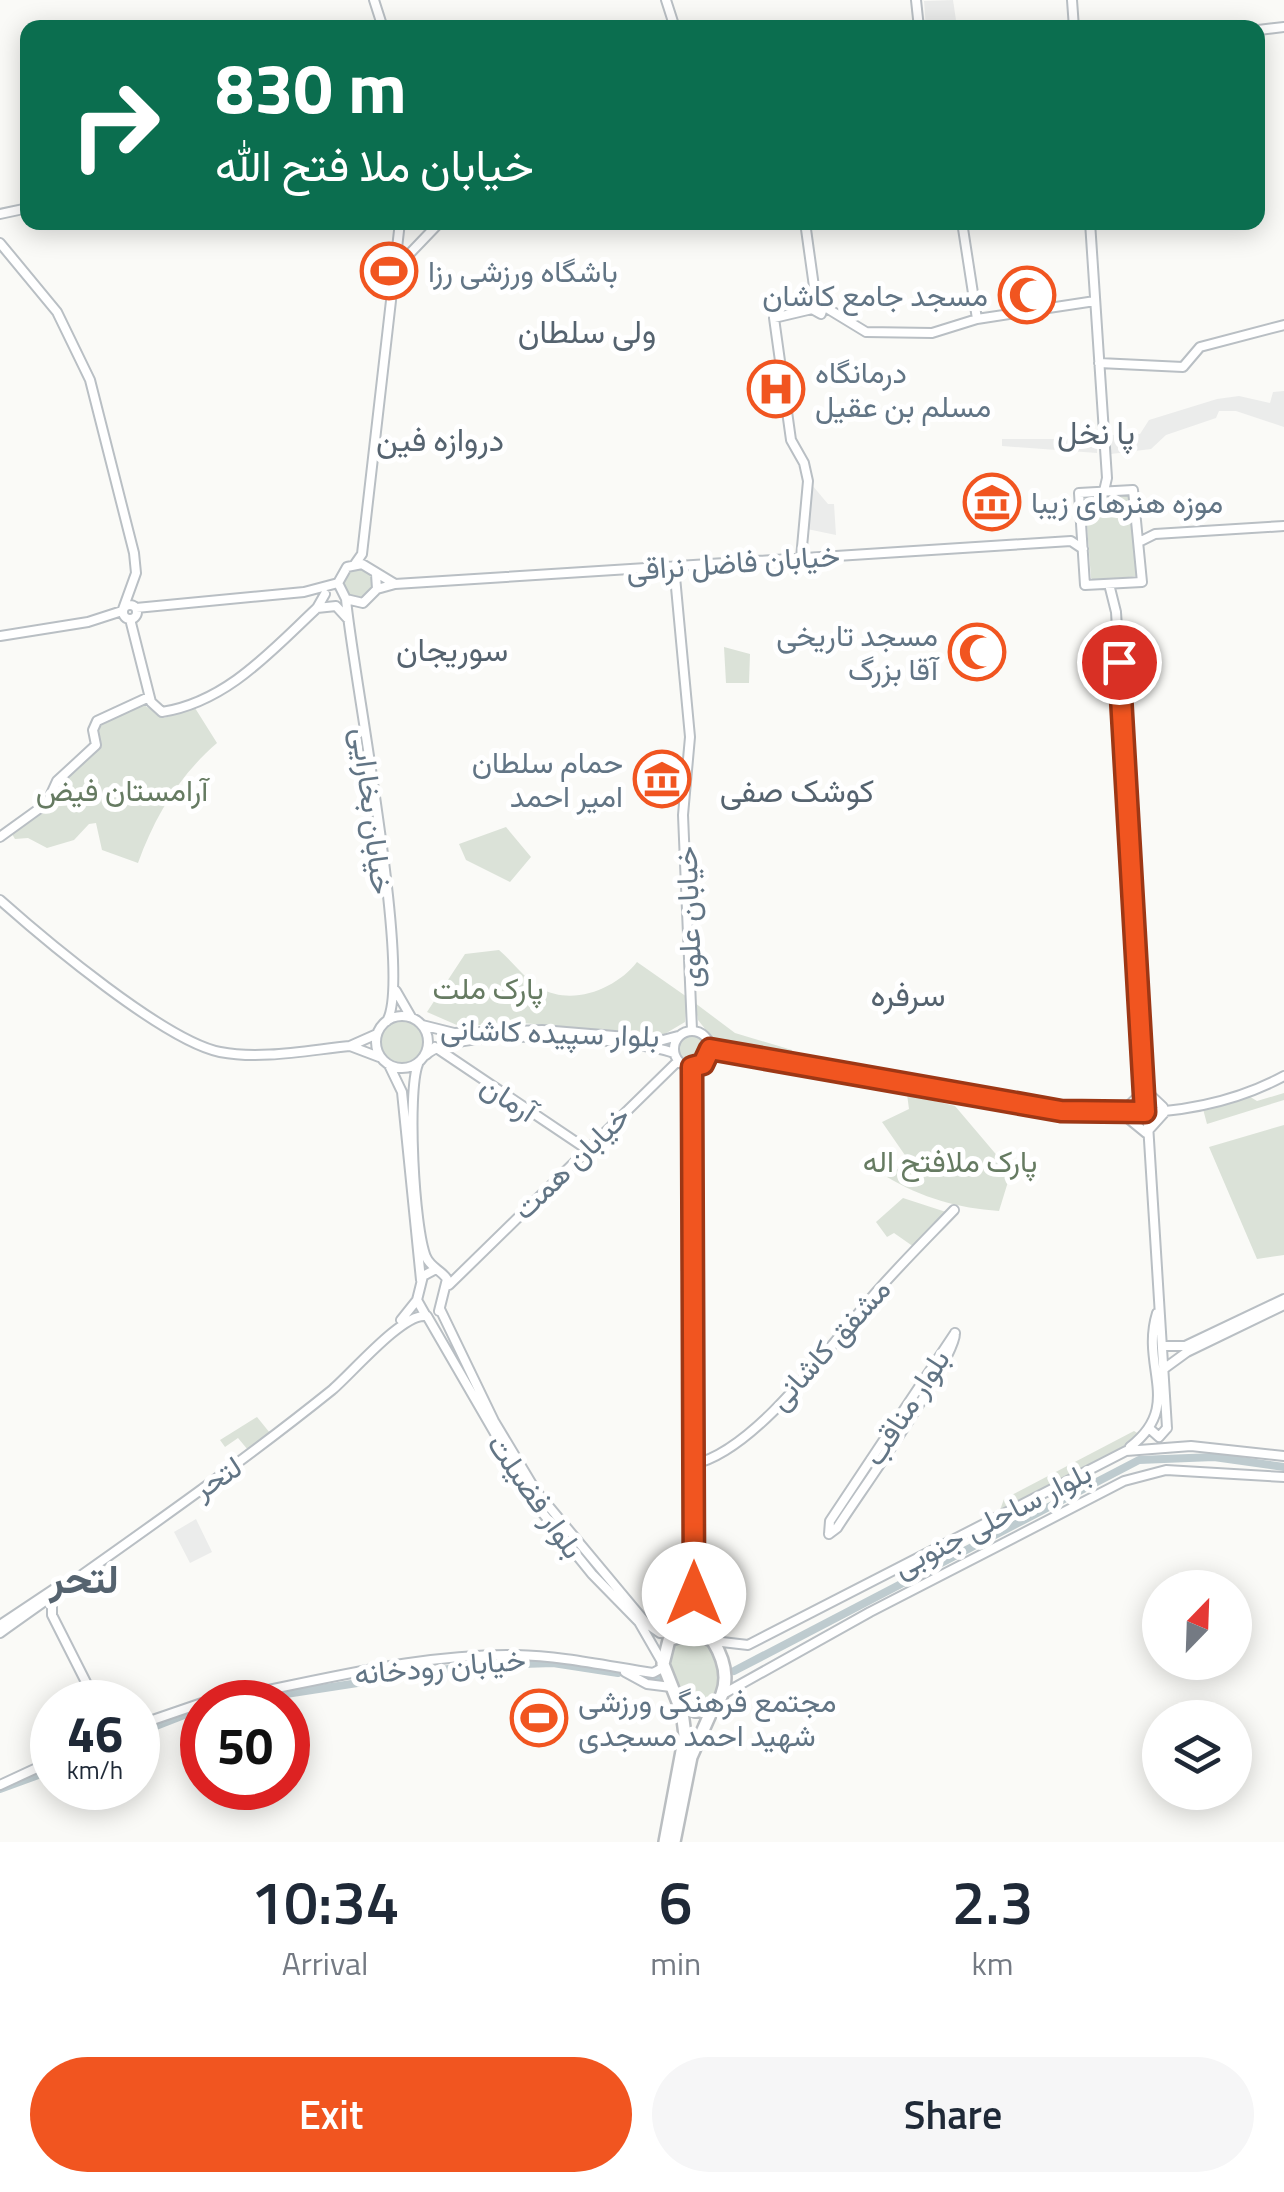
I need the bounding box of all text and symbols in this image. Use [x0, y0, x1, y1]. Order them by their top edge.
text: 830 m [215, 34, 407, 140]
icon: right [50, 60, 180, 190]
text: خیابان ملا فتح الله [215, 130, 534, 198]
sports icon: باشگاه ورزشی رزا [359, 241, 419, 301]
place label: باشگاه ورزشی رزا [428, 248, 618, 294]
mosque icon: مسجد جامع کاشان [997, 265, 1057, 325]
place label: مسجد جامع کاشان [762, 272, 988, 318]
district label: ولی سلطان [518, 307, 656, 355]
place label: درمانگاه مسلم بن عقیل [815, 349, 991, 429]
hospital icon: درمانگاه مسلم بن عقیل [746, 359, 806, 419]
district label: پا نخل [1057, 408, 1135, 456]
district label: دروازه فین [376, 415, 504, 463]
museum icon: موزه هنرهای زیبا [962, 472, 1022, 532]
place label: موزه هنرهای زیبا [1031, 479, 1223, 525]
street label: خیابان فاضل نراقی [625, 532, 841, 592]
place label: مسجد تاریخی آقا بزرگ [776, 612, 940, 692]
pin [1077, 620, 1162, 705]
mosque icon: مسجد تاریخی آقا بزرگ [947, 622, 1007, 682]
district label: سوریجان [396, 625, 508, 673]
icon: arrive [1092, 635, 1147, 690]
street label: خیابان بخارایی [340, 725, 406, 897]
place label: حمام سلطان امیر احمد [472, 739, 623, 819]
museum icon: حمام سلطان امیر احمد [632, 749, 692, 809]
district label: کوشک صفی [720, 766, 874, 814]
park label: آرامستان فیض [36, 767, 210, 813]
street label: خیابان علوی [663, 845, 713, 989]
park label: پارک ملت [433, 965, 543, 1011]
district label: سرفره [871, 970, 945, 1018]
street label: بلوار سپیده کاشانی [440, 1005, 660, 1059]
street label: آرمان [472, 1063, 548, 1134]
street label: خیابان همت [502, 1094, 640, 1230]
park label: پارک ملافتح اله [863, 1138, 1037, 1184]
street label: مشفق کاشانی [757, 1268, 901, 1420]
street label: بلوار مناقب [851, 1339, 961, 1475]
street label: بلوار فضیلت [476, 1424, 596, 1568]
street label: لتحر [182, 1444, 251, 1511]
street label: بلوار ساحلی جنوبی [885, 1449, 1099, 1589]
position arrow [642, 1542, 746, 1646]
district label: لتحر [48, 1548, 119, 1609]
north arrow [1142, 1570, 1252, 1680]
map controls [1142, 1570, 1252, 1810]
street label: خیابان رودخانه [352, 1636, 528, 1696]
place label: مجتمع فرهنگی ورزشی شهید احمد مسجدی [578, 1678, 837, 1758]
speed limit sign: 50 [180, 1680, 310, 1810]
sports icon: مجتمع فرهنگی ورزشی شهید احمد مسجدی [509, 1688, 569, 1748]
text: 46 [67, 1695, 123, 1771]
button: layers [1142, 1700, 1252, 1810]
text: km/h [67, 1751, 123, 1789]
text: 10:34 [251, 1856, 399, 1947]
text: 6 [659, 1856, 692, 1947]
text: 2.3 [952, 1856, 1033, 1947]
text: Arrival [282, 1939, 368, 1987]
text: min [650, 1939, 701, 1987]
text: km [971, 1939, 1014, 1987]
button: Exit [30, 2057, 632, 2172]
button: Share [652, 2057, 1254, 2172]

